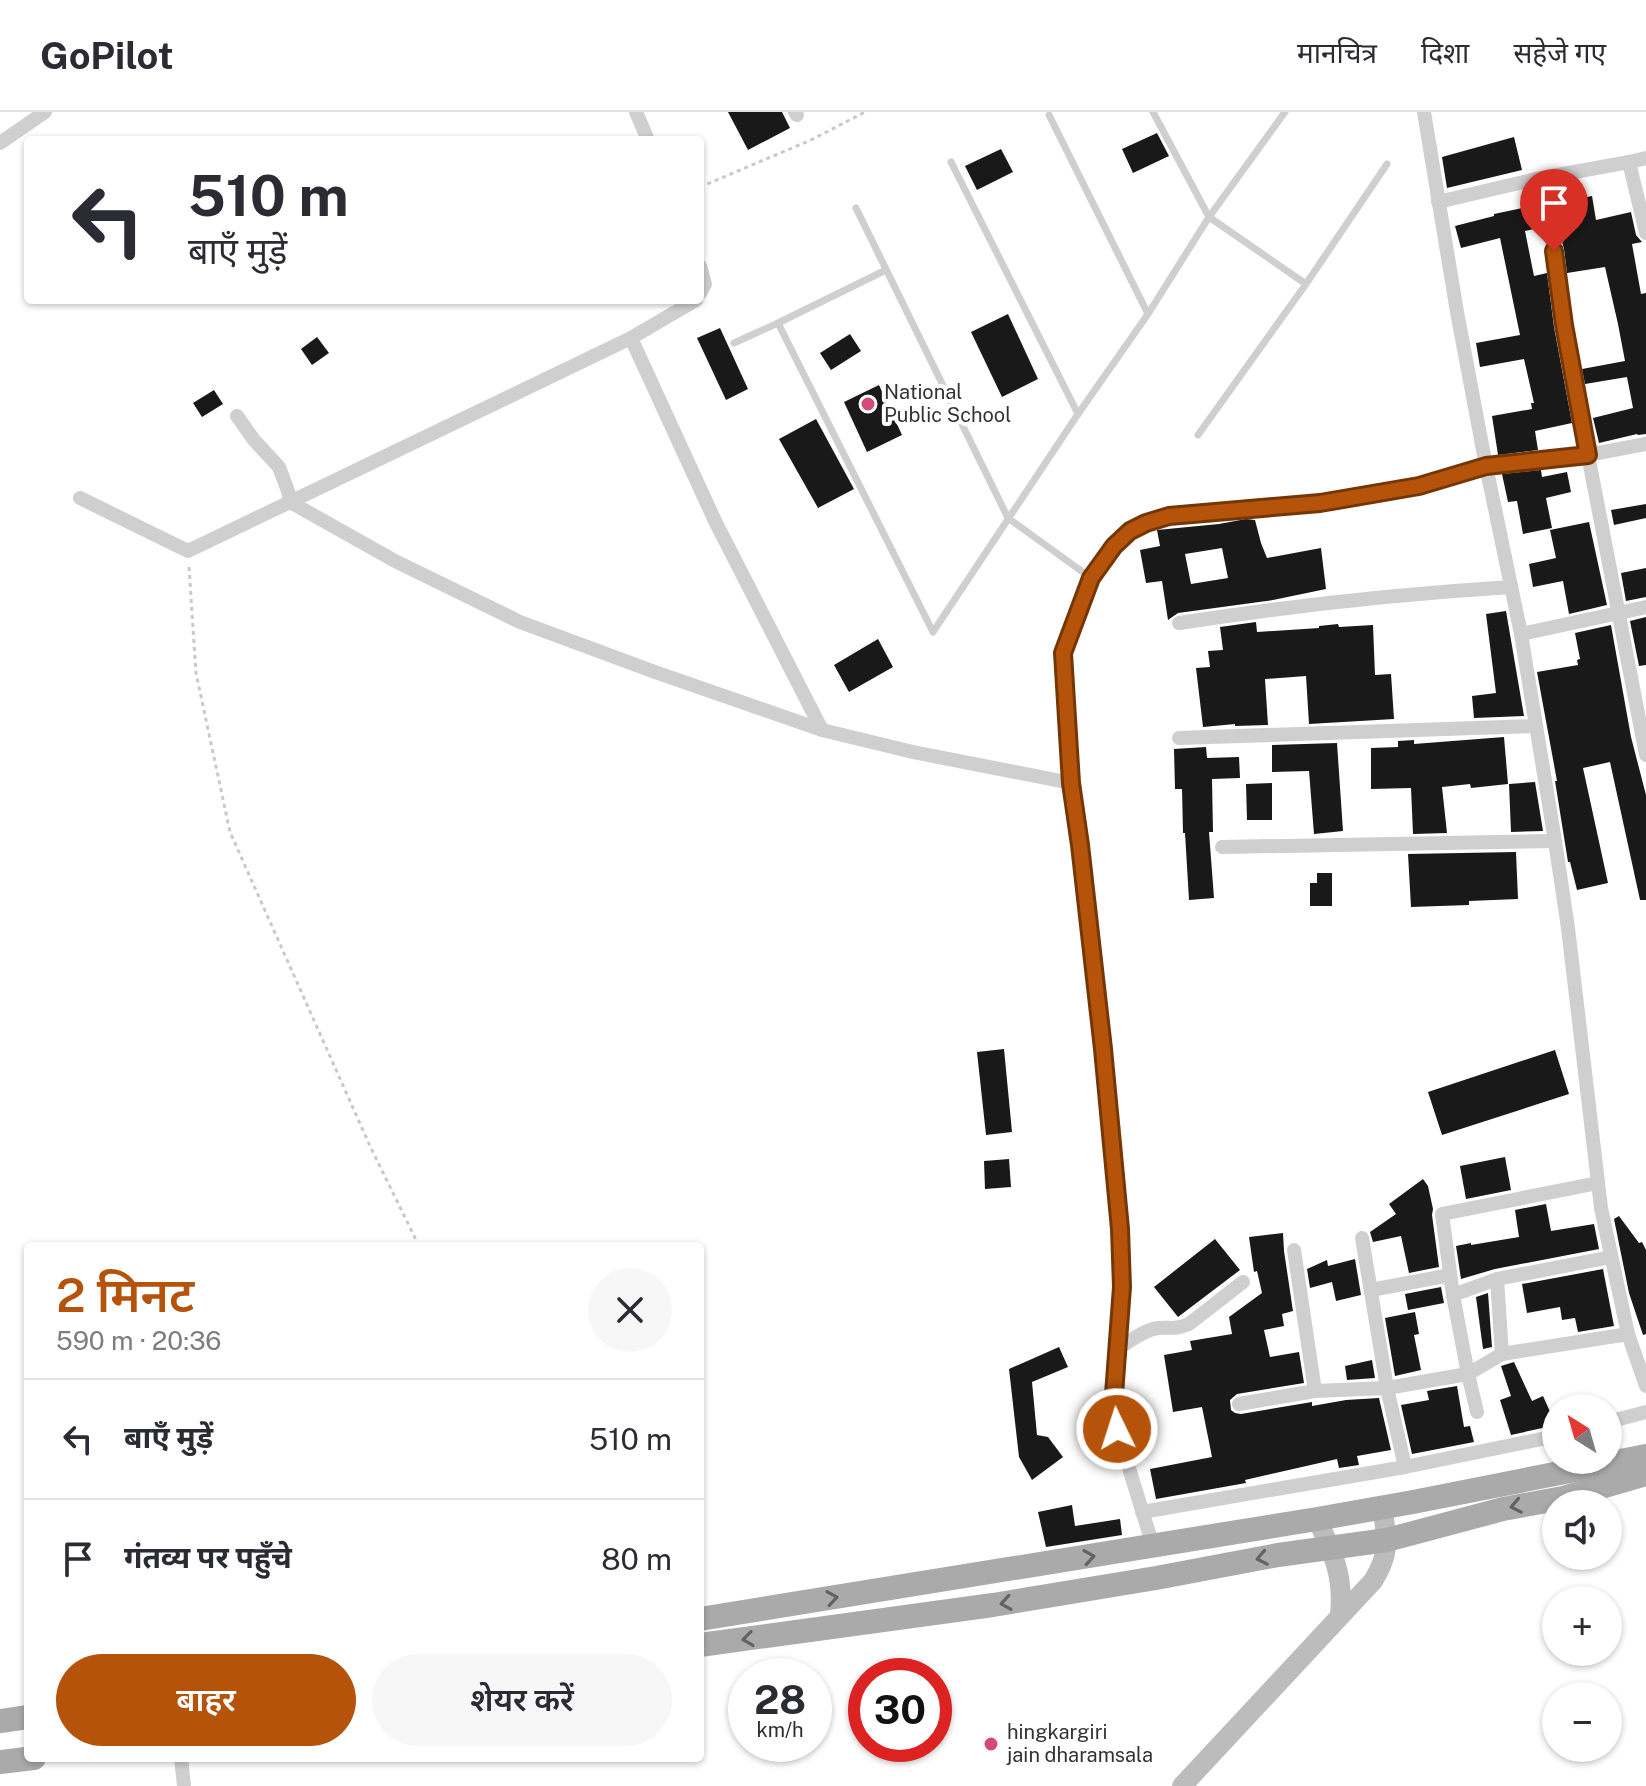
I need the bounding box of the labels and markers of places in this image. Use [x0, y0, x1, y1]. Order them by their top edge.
pin [1520, 169, 1588, 251]
place label: National Public School [884, 380, 1011, 427]
marker: National Public School [859, 395, 877, 413]
place label: hingkargiri jain dharamsala [1006, 1720, 1153, 1767]
marker: hingkargiri jain dharamsala [982, 1735, 1000, 1753]

